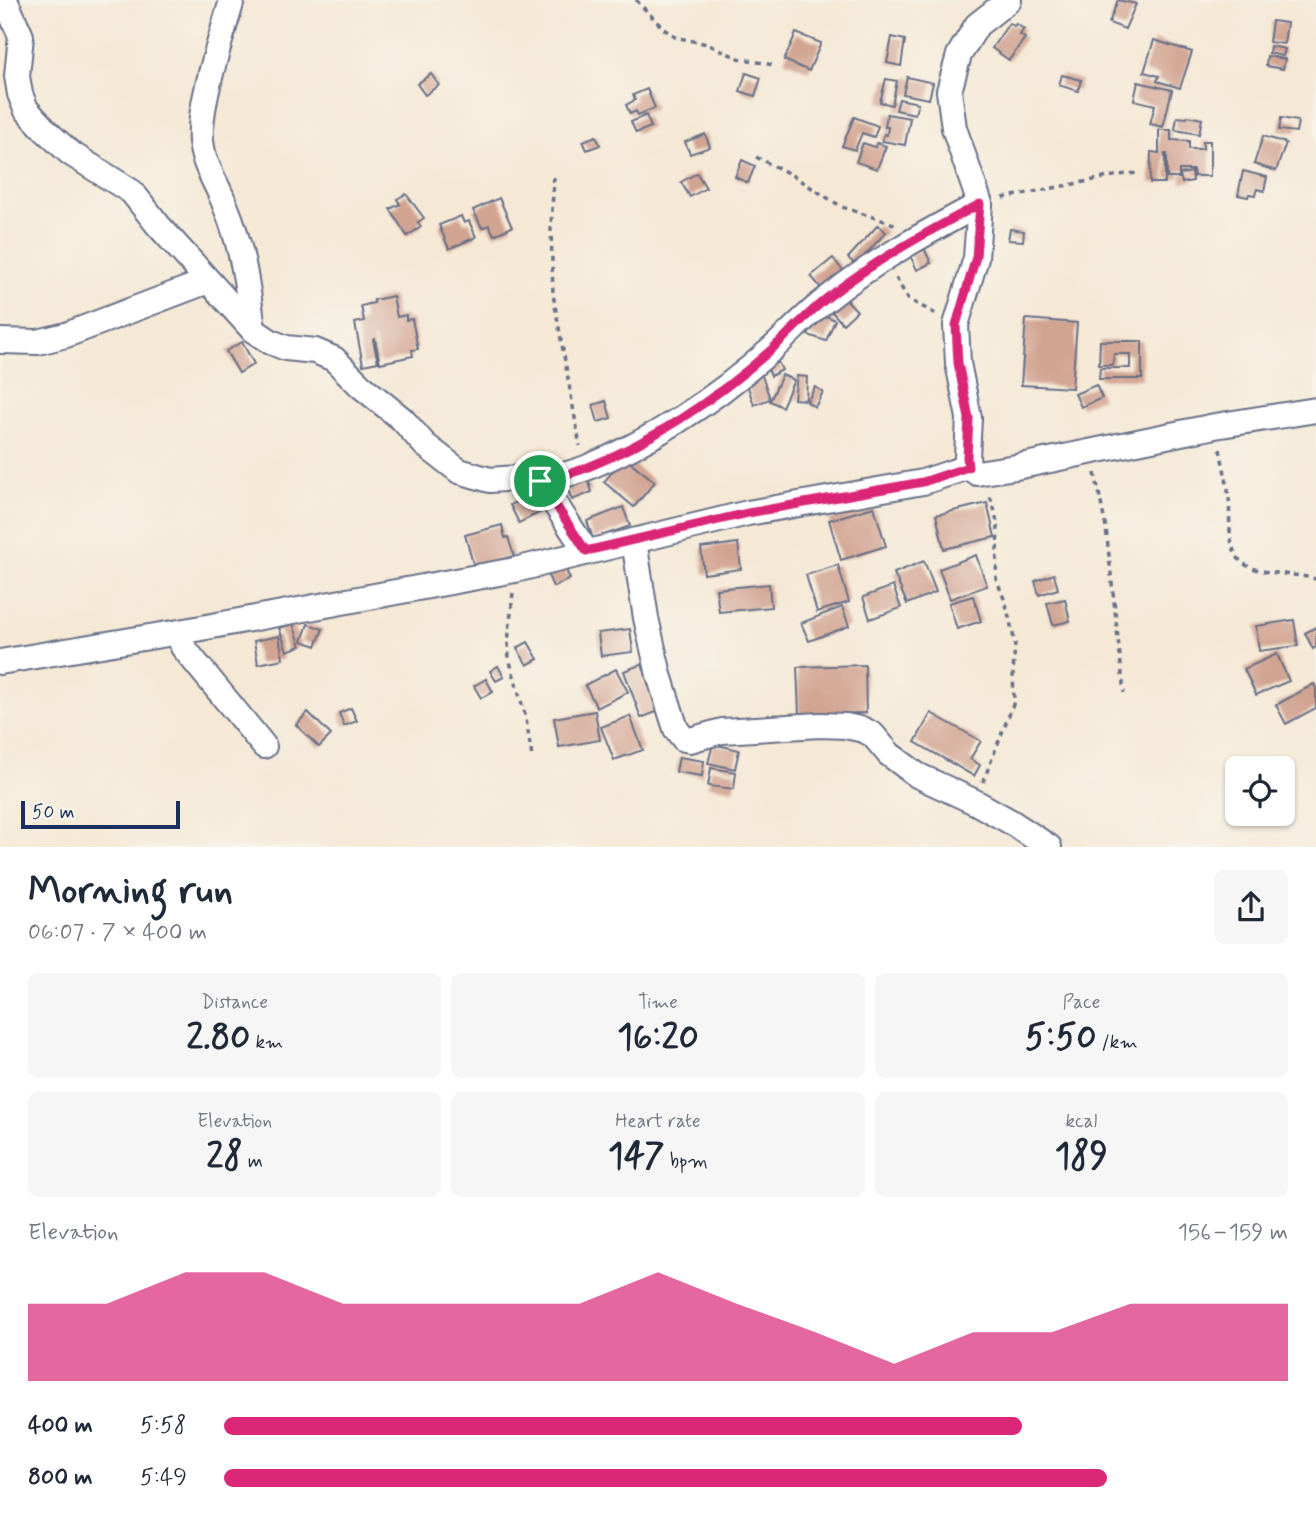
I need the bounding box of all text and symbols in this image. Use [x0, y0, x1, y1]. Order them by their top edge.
pin [510, 451, 570, 511]
icon: arrive [521, 462, 559, 500]
map controls [1225, 756, 1295, 826]
button: locate [1225, 756, 1295, 826]
scale bar [21, 798, 180, 830]
text: 50 m [32, 800, 75, 825]
text: Morning run [28, 867, 233, 916]
button: share [1214, 870, 1288, 944]
text: 06:07 · 7 × 400 m [28, 918, 207, 948]
text: Distance [201, 990, 268, 1015]
text: Time [638, 990, 678, 1015]
text: Pace [1062, 990, 1100, 1015]
text: 2.80 [186, 1015, 250, 1061]
text: 16:20 [617, 1015, 699, 1061]
text: 5:50 [1025, 1015, 1096, 1061]
text: km [250, 1030, 283, 1055]
text: /km [1096, 1030, 1138, 1055]
text: Elevation [197, 1109, 272, 1134]
text: Heart rate [615, 1109, 701, 1134]
text: kcal [1065, 1109, 1097, 1134]
text: 28 [206, 1134, 243, 1180]
text: 147 [608, 1134, 665, 1180]
text: 189 [1055, 1134, 1108, 1180]
text: m [243, 1149, 263, 1174]
text: bpm [665, 1149, 708, 1174]
text: Elevation [28, 1218, 119, 1248]
text: 156–159 m [1178, 1218, 1288, 1248]
text: 400 m [28, 1411, 93, 1441]
text: 5:58 [140, 1411, 186, 1441]
text: 800 m [28, 1463, 92, 1493]
text: 5:49 [140, 1463, 187, 1493]

